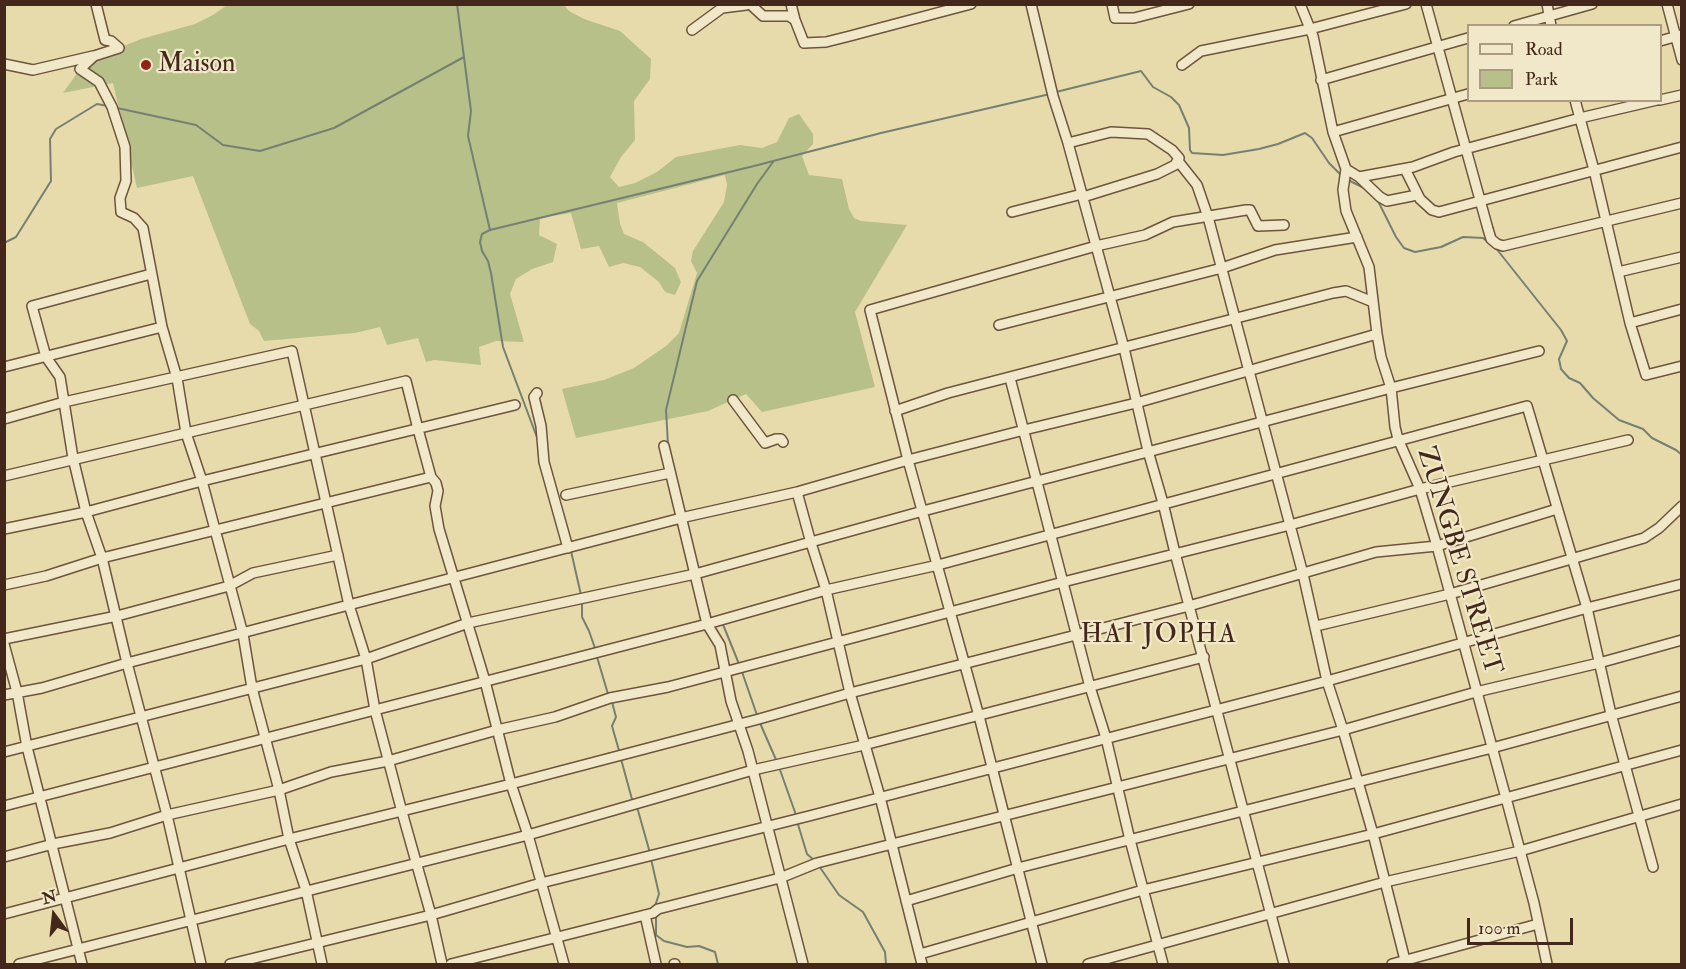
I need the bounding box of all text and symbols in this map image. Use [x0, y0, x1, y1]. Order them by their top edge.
legend [1467, 24, 1662, 102]
text: Road [1525, 38, 1563, 61]
place label: Maison [158, 49, 235, 81]
marker: Maison [139, 58, 153, 72]
text: Park [1525, 68, 1558, 91]
street label: ZUNGBE STREET [1409, 443, 1507, 679]
district label: HAI JOPHA [1081, 620, 1237, 652]
north arrow [24, 885, 84, 945]
text: N [40, 886, 59, 909]
scale bar [1470, 906, 1576, 944]
text: 100 m [1478, 917, 1521, 940]

